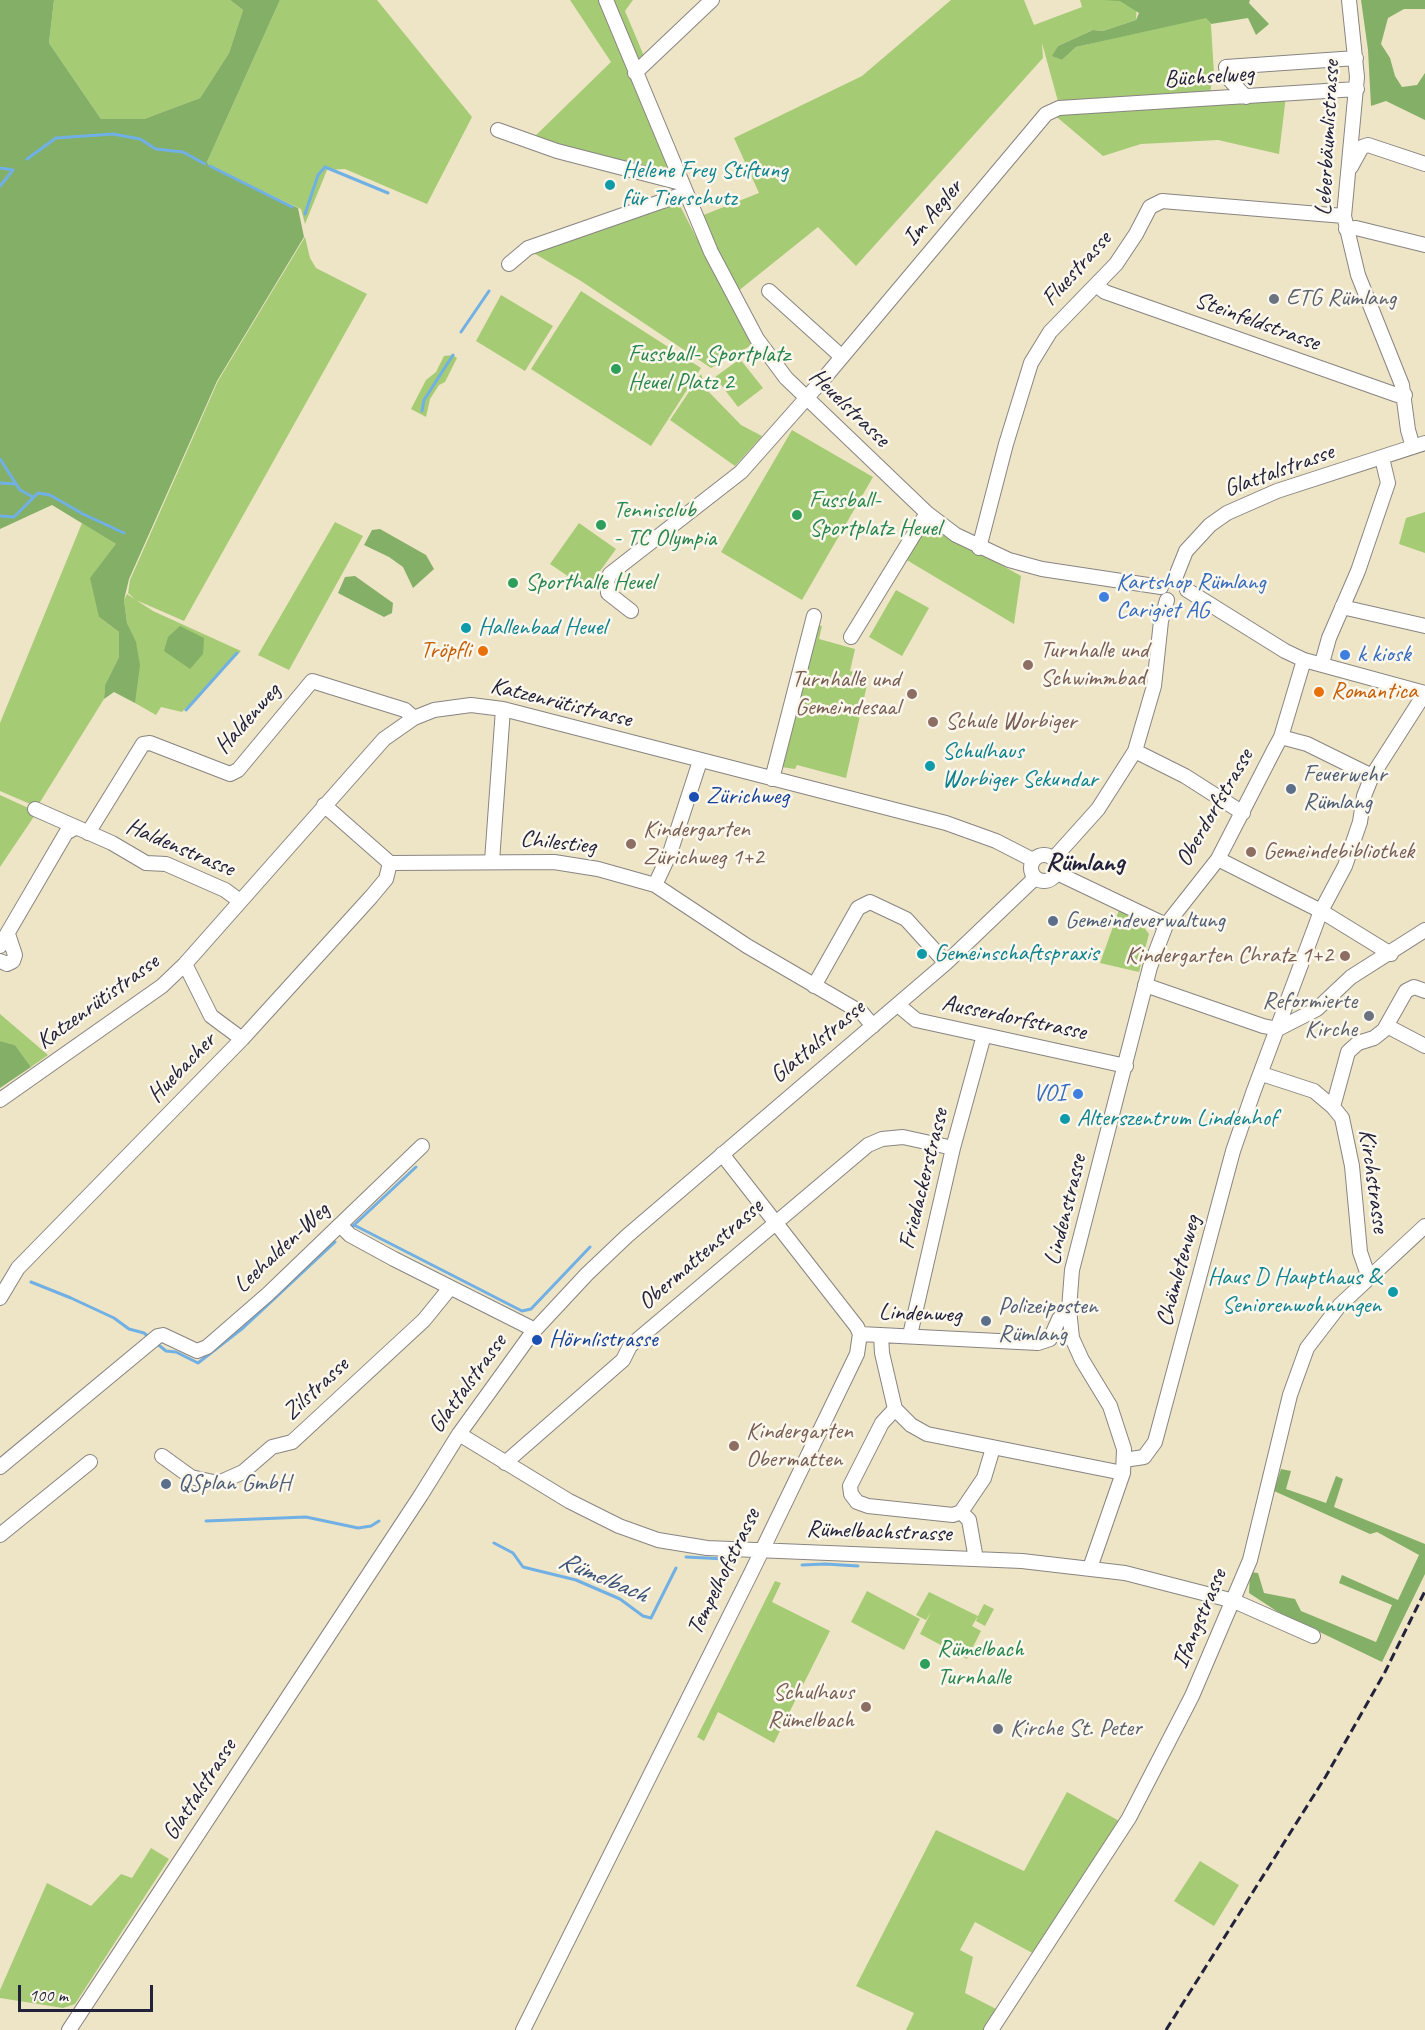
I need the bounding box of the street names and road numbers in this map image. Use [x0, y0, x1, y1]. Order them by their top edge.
street label: Büchselweg [1163, 60, 1255, 94]
street label: Leberbäumlistrasse [1310, 60, 1346, 216]
street label: Im Aegler [897, 174, 969, 252]
street label: Fluestrasse [1036, 226, 1118, 312]
street label: Steinfeldstrasse [1191, 286, 1323, 358]
street label: Heuelstrasse [803, 362, 895, 454]
street label: Glattalstrasse [1220, 438, 1338, 504]
street label: Katzenrütistrasse [488, 672, 634, 734]
street label: Haldenweg [209, 678, 287, 760]
street label: Oberdorfstrasse [1170, 744, 1260, 872]
street label: Haldenstrasse [122, 812, 238, 884]
street label: Chilestieg [519, 825, 597, 861]
street label: Katzenrütistrasse [31, 948, 165, 1056]
street label: Ausserdorfstrasse [939, 989, 1089, 1047]
street label: Glattalstrasse [765, 994, 871, 1090]
street label: Huebacher [142, 1027, 222, 1109]
street label: Friedackerstrasse [893, 1106, 955, 1252]
street label: Kirchstrasse [1351, 1127, 1395, 1235]
street label: Lindenstrasse [1038, 1152, 1094, 1268]
street label: Obermattenstrasse [633, 1193, 769, 1317]
street label: Leehalden-Weg [228, 1196, 336, 1300]
street label: Chämletenweg [1150, 1212, 1208, 1330]
street label: Lindenweg [878, 1298, 962, 1330]
street label: Glattalstrasse [423, 1329, 513, 1439]
street label: Zilstrasse [277, 1351, 355, 1427]
street label: Tempelhofstrasse [681, 1504, 767, 1640]
street label: Rümelbachstrasse [806, 1515, 952, 1549]
street label: Ifangstrasse [1166, 1565, 1234, 1673]
street label: Glattalstrasse [157, 1734, 243, 1846]

